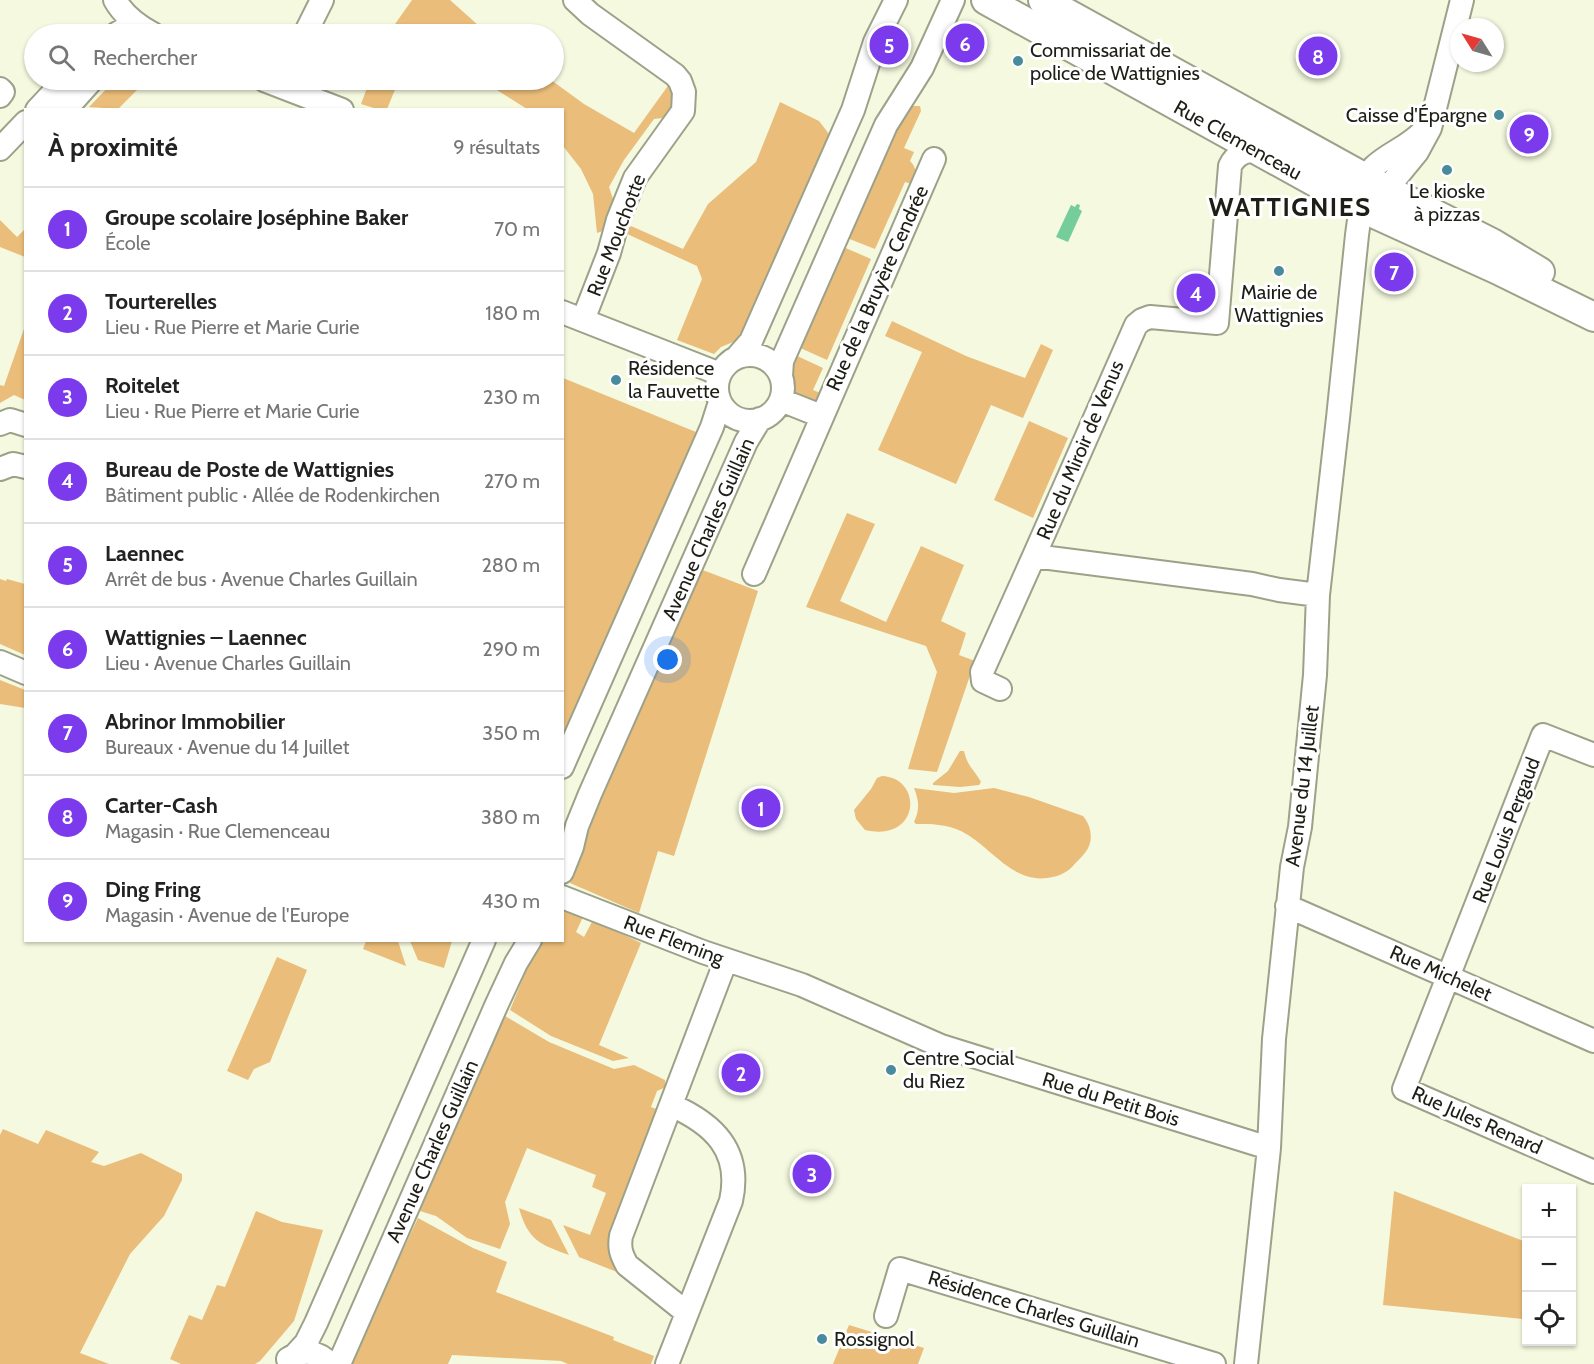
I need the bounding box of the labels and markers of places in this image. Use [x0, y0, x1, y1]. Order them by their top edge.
pin: 6 [946, 20, 984, 66]
pin: 5 [870, 22, 908, 68]
pin: 8 [1298, 34, 1338, 78]
place label: Commissariat de police de Wattignies [1030, 38, 1200, 85]
marker: Commissariat de police de Wattignies [1011, 54, 1025, 68]
place label: Caisse d'Épargne [1346, 103, 1487, 127]
marker: Caisse d'Épargne [1492, 108, 1506, 122]
pin: 9 [1510, 112, 1549, 156]
marker: Le kioske à pizzas [1440, 163, 1454, 177]
place label: Le kioske à pizzas [1409, 179, 1485, 226]
pin: 7 [1374, 250, 1414, 294]
marker: Mairie de Wattignies [1272, 264, 1286, 278]
pin: 4 [1176, 270, 1216, 316]
place label: Mairie de Wattignies [1234, 280, 1324, 327]
place label: Résidence la Fauvette [628, 356, 720, 403]
marker: Résidence la Fauvette [609, 373, 623, 387]
pin: 1 [742, 786, 780, 830]
place label: Centre Social du Riez [903, 1046, 1014, 1093]
pin: 2 [722, 1050, 760, 1096]
marker: Centre Social du Riez [884, 1063, 898, 1077]
pin: 3 [792, 1152, 832, 1196]
place label: Rossignol [834, 1327, 915, 1351]
marker: Rossignol [815, 1332, 829, 1346]

